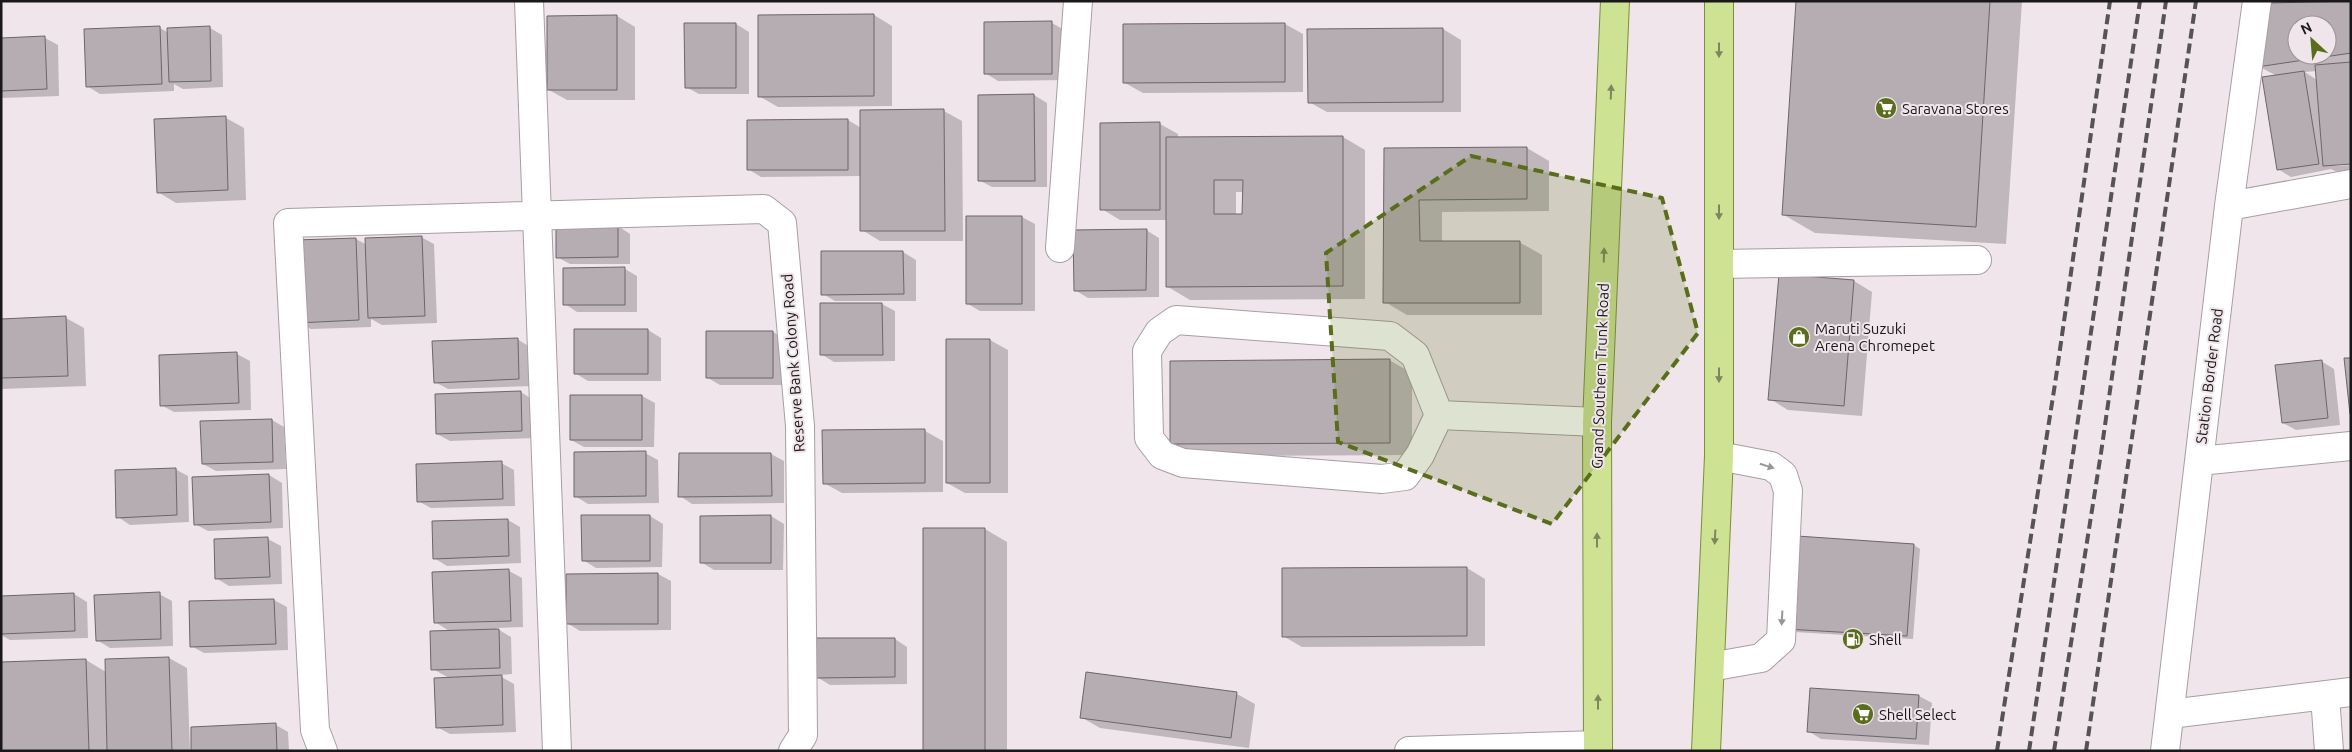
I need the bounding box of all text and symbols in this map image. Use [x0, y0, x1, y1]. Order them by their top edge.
north arrow [2287, 15, 2337, 65]
text: N [2298, 19, 2315, 38]
one-way arrow [1715, 42, 1723, 58]
one-way arrow [1607, 84, 1615, 100]
supermarket icon: Saravana Stores [1874, 96, 1898, 120]
place label: Saravana Stores [1902, 100, 2009, 117]
one-way arrow [1715, 205, 1723, 221]
one-way arrow [1601, 246, 1609, 262]
street label: Reserve Bank Colony Road [778, 273, 808, 453]
street label: Grand Southern Trunk Road [1588, 283, 1612, 469]
street label: Station Border Road [2192, 307, 2226, 445]
place label: Maruti Suzuki Arena Chromepet [1815, 320, 1935, 354]
shop icon: Maruti Suzuki Arena Chromepet [1787, 325, 1811, 349]
one-way arrow [1715, 367, 1723, 383]
one-way arrow [1759, 463, 1774, 470]
one-way arrow [1711, 530, 1719, 546]
one-way arrow [1593, 531, 1601, 547]
one-way arrow [1778, 610, 1786, 626]
fuel station icon: Shell [1841, 627, 1865, 651]
place label: Shell [1869, 631, 1902, 648]
one-way arrow [1594, 694, 1602, 710]
supermarket icon: Shell Select [1851, 702, 1875, 726]
place label: Shell Select [1879, 706, 1956, 723]

